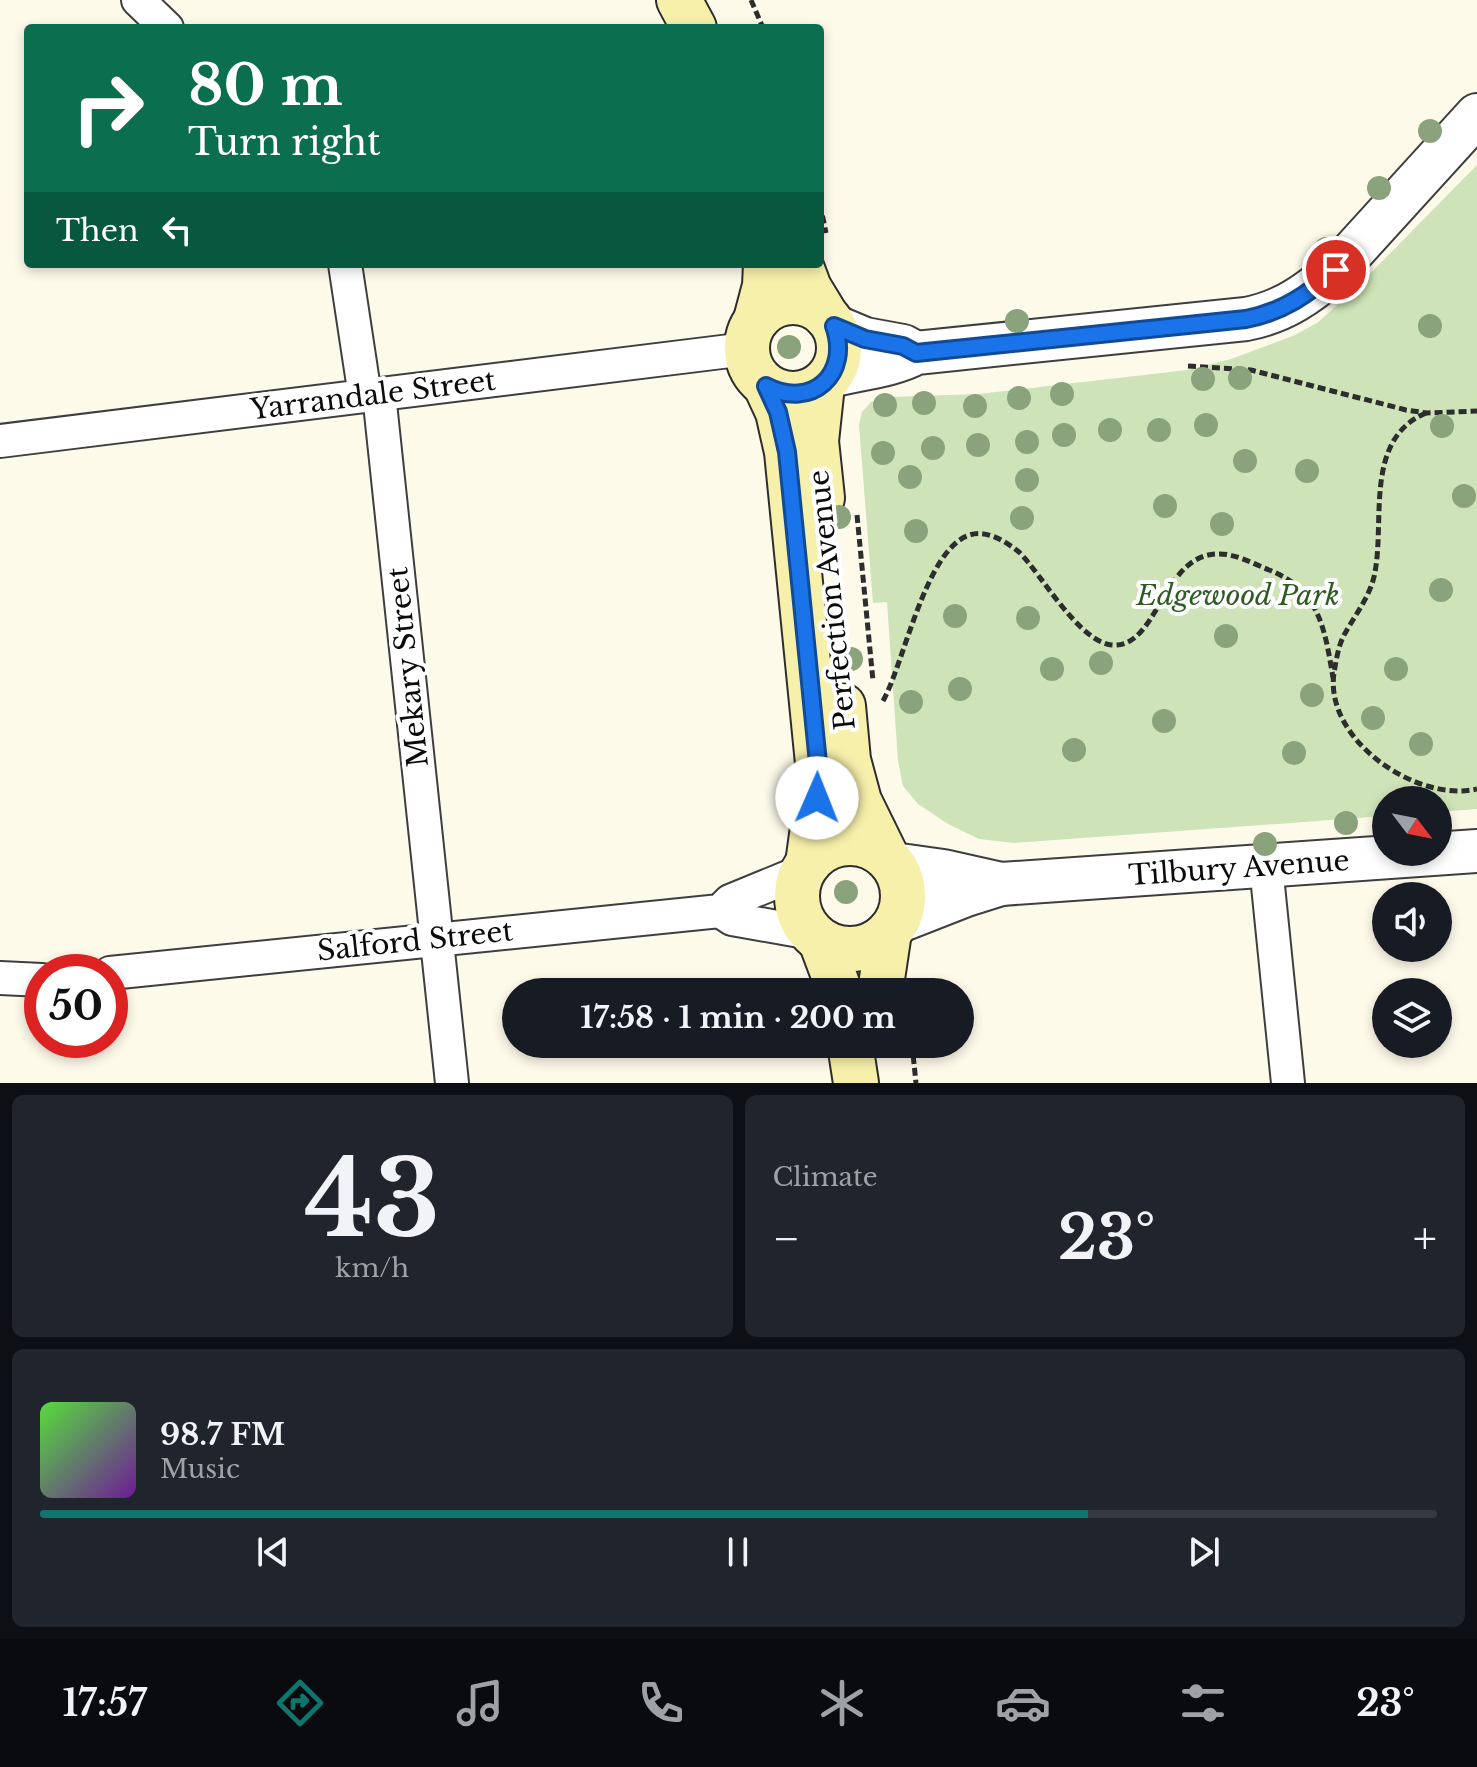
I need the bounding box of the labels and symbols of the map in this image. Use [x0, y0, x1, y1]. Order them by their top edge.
pin [1302, 236, 1370, 304]
street label: Yarrandale Street [247, 363, 498, 428]
street label: Perfection Avenue [801, 468, 863, 732]
street label: Mekary Street [380, 565, 436, 769]
park label: Edgewood Park [1135, 578, 1340, 613]
position arrow [775, 756, 859, 840]
north arrow [1372, 786, 1452, 866]
street label: Tilbury Avenue [1127, 843, 1351, 893]
street label: Salford Street [315, 913, 515, 969]
speed limit sign: 50 [24, 954, 128, 1058]

